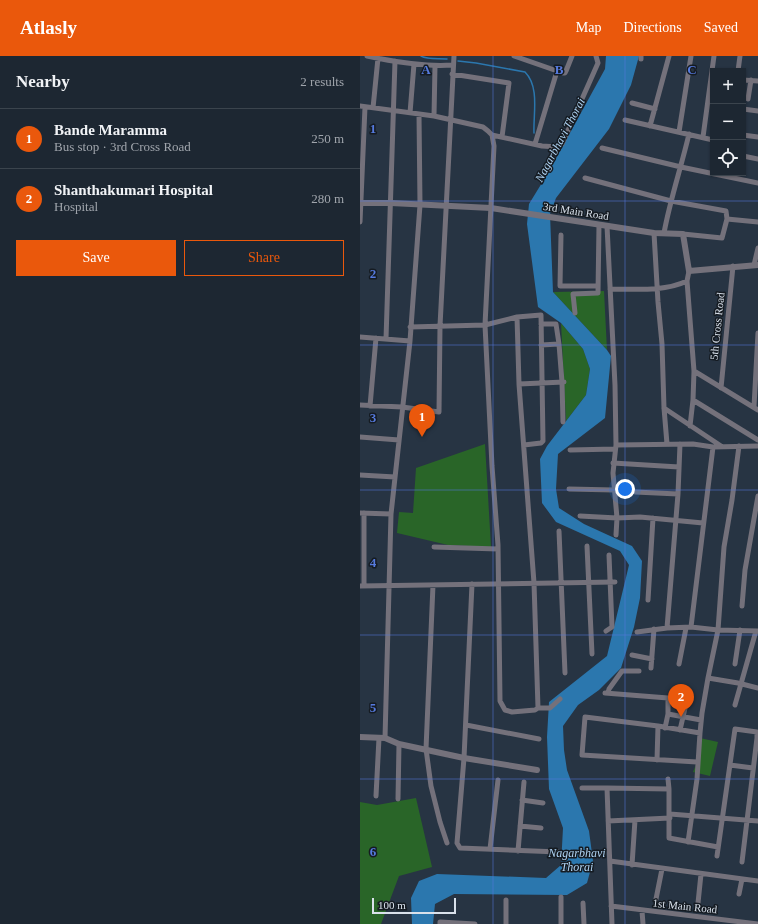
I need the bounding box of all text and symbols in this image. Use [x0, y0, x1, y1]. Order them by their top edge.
text: Atlasly [20, 17, 77, 38]
text: Map [576, 20, 601, 35]
text: Directions [623, 20, 682, 35]
text: Saved [704, 20, 738, 35]
text: A [421, 62, 431, 77]
text: B [555, 62, 564, 77]
text: C [687, 62, 697, 77]
map controls [710, 68, 746, 176]
button: + [710, 68, 746, 104]
text: Nearby [16, 72, 70, 91]
text: 2 results [300, 74, 344, 89]
water label: Nagarbhavi Thorai [532, 96, 588, 185]
button: − [710, 104, 746, 140]
text: 1 [370, 121, 376, 136]
text: Bande Maramma [54, 122, 167, 138]
text: 1 [26, 131, 32, 146]
text: 250 m [311, 131, 344, 146]
text: Bus stop · 3rd Cross Road [54, 139, 191, 154]
button: locate [710, 140, 746, 176]
text: Shanthakumari Hospital [54, 182, 213, 198]
text: 2 [26, 191, 32, 206]
text: 280 m [311, 191, 344, 206]
text: Hospital [54, 199, 98, 214]
street label: 3rd Main Road [542, 200, 610, 222]
button: Save [16, 240, 176, 276]
button: Share [184, 240, 344, 276]
text: 2 [370, 266, 376, 281]
street label: 5th Cross Road [707, 291, 727, 360]
pin: 1 [409, 404, 435, 437]
text: 3 [370, 410, 377, 425]
your location [615, 479, 635, 499]
text: 4 [370, 555, 377, 570]
pin: 2 [668, 684, 694, 717]
text: 5 [370, 700, 377, 715]
text: 6 [370, 844, 377, 859]
water label: Nagarbhavi Thorai [547, 846, 606, 874]
scale bar [372, 896, 456, 915]
street label: 1st Main Road [652, 897, 718, 915]
text: 100 m [378, 899, 406, 911]

